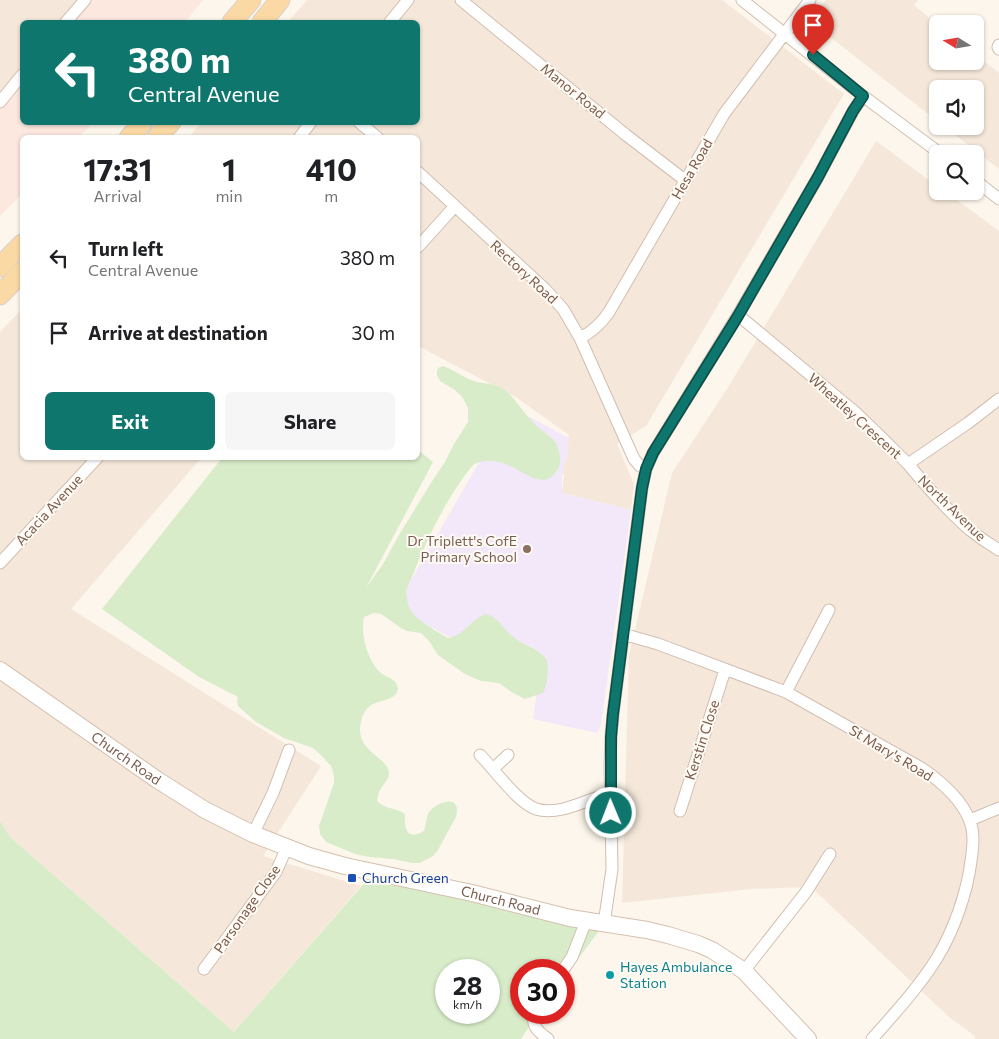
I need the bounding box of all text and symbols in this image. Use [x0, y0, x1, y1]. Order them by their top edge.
pin [792, 4, 834, 55]
icon: arrive [799, 11, 827, 39]
north arrow [929, 15, 984, 70]
map controls [929, 15, 984, 200]
text: 380 m [128, 37, 231, 80]
icon: left [45, 40, 110, 105]
street label: Manor Road [538, 59, 609, 122]
text: Central Avenue [128, 80, 280, 107]
button: sound [929, 80, 984, 135]
street label: Hesa Road [667, 136, 716, 202]
button: search [929, 145, 984, 200]
text: 17:31 [83, 150, 152, 187]
text: 1 [222, 150, 236, 187]
text: 410 [306, 150, 357, 187]
text: Arrival [93, 186, 142, 205]
text: min [215, 186, 243, 205]
text: m [324, 186, 338, 205]
street label: Rectory Road [487, 236, 561, 307]
text: Turn left [88, 237, 163, 260]
icon: left [45, 244, 73, 272]
text: 380 m [340, 246, 395, 269]
text: Central Avenue [88, 260, 198, 279]
icon: arrive [45, 319, 73, 347]
text: Arrive at destination [88, 321, 268, 344]
text: 30 m [352, 321, 395, 344]
street label: Wheatley Crescent [805, 369, 906, 462]
button: Exit [45, 392, 215, 450]
button: Share [225, 392, 395, 450]
street label: Acacia Avenue [11, 471, 86, 549]
street label: North Avenue [915, 471, 990, 544]
place label: Dr Triplett's CofE Primary School [407, 532, 517, 565]
marker: Dr Triplett's CofE Primary School [521, 543, 533, 555]
street label: Kerstin Close [681, 698, 722, 782]
street label: St Mary's Road [846, 721, 936, 784]
street label: Church Road [88, 728, 164, 788]
position arrow [584, 786, 636, 838]
street label: Parsonage Close [210, 861, 283, 956]
place label: Church Green [362, 869, 449, 886]
marker: Church Green [346, 872, 358, 884]
street label: Church Road [460, 882, 542, 918]
place label: Hayes Ambulance Station [620, 958, 732, 991]
speed limit sign: 30 [510, 959, 575, 1024]
marker: Hayes Ambulance Station [604, 969, 616, 981]
text: 28 [453, 970, 482, 1000]
text: km/h [453, 997, 482, 1011]

